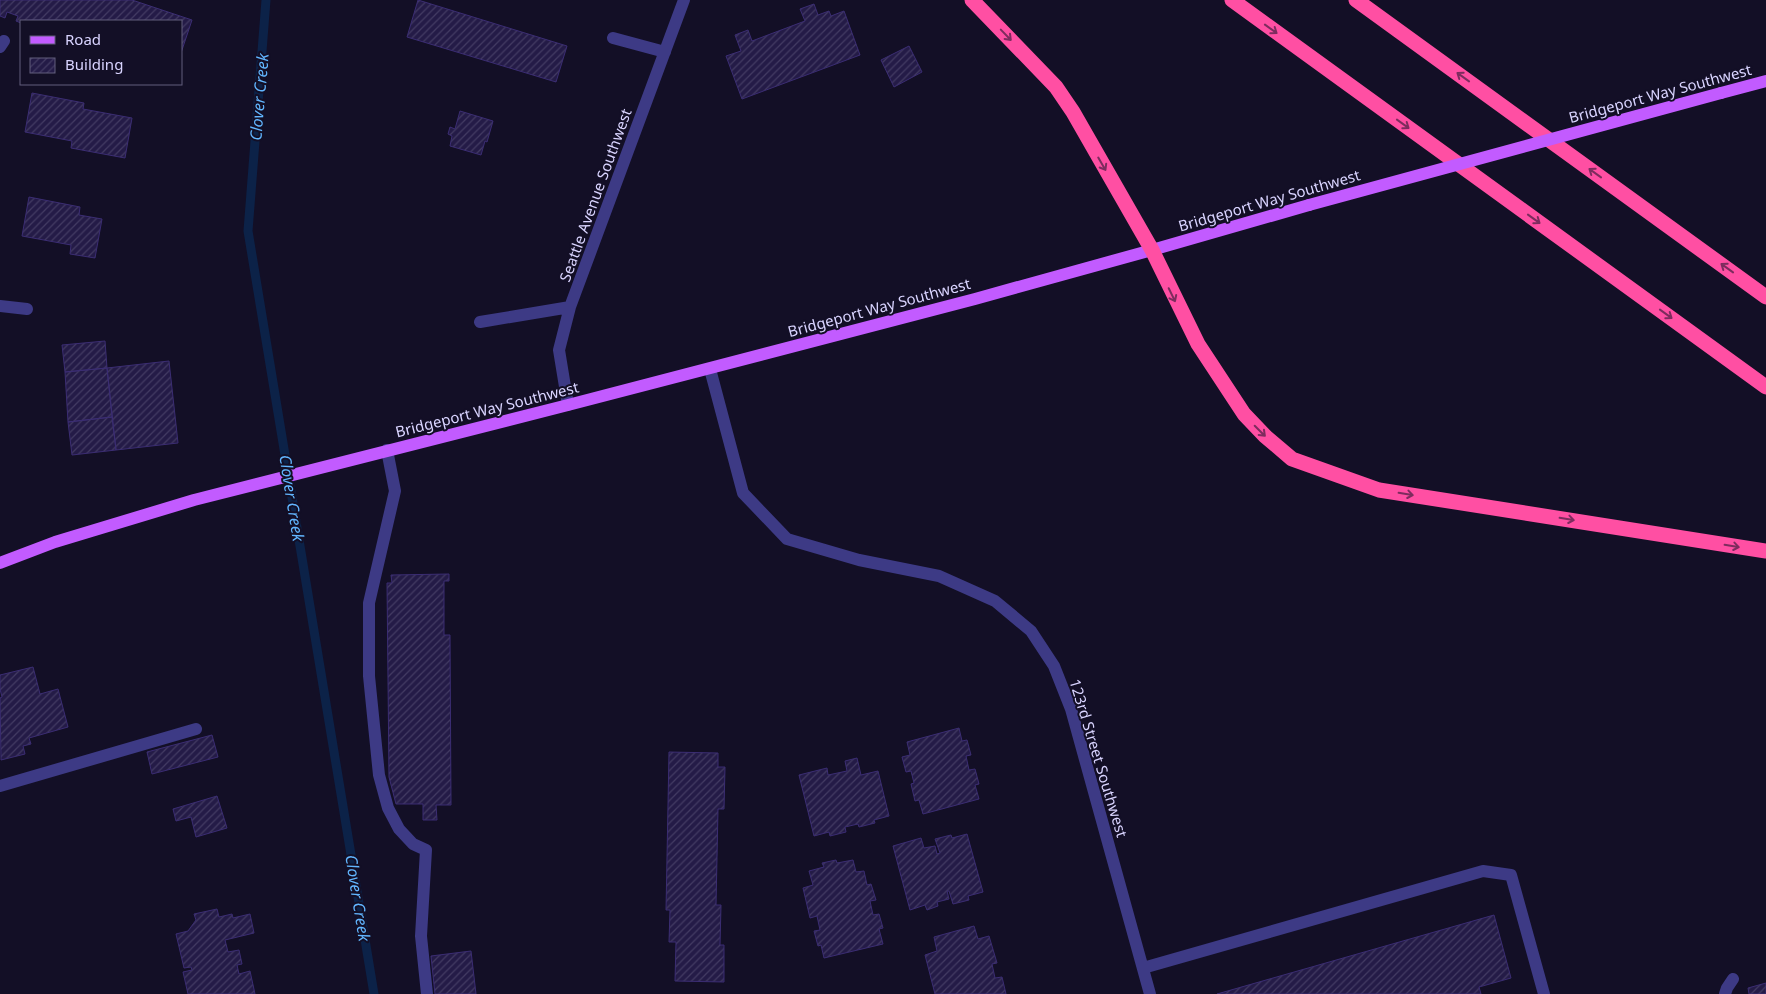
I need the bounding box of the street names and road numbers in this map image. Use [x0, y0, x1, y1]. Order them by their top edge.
street label: Bridgeport Way Southwest [1566, 59, 1754, 127]
street label: Seattle Avenue Southwest [554, 105, 636, 284]
street label: Bridgeport Way Southwest [1176, 164, 1363, 236]
street label: Bridgeport Way Southwest [785, 273, 973, 341]
street label: Bridgeport Way Southwest [393, 376, 581, 441]
street label: 123rd Street Southwest [1065, 676, 1133, 840]

